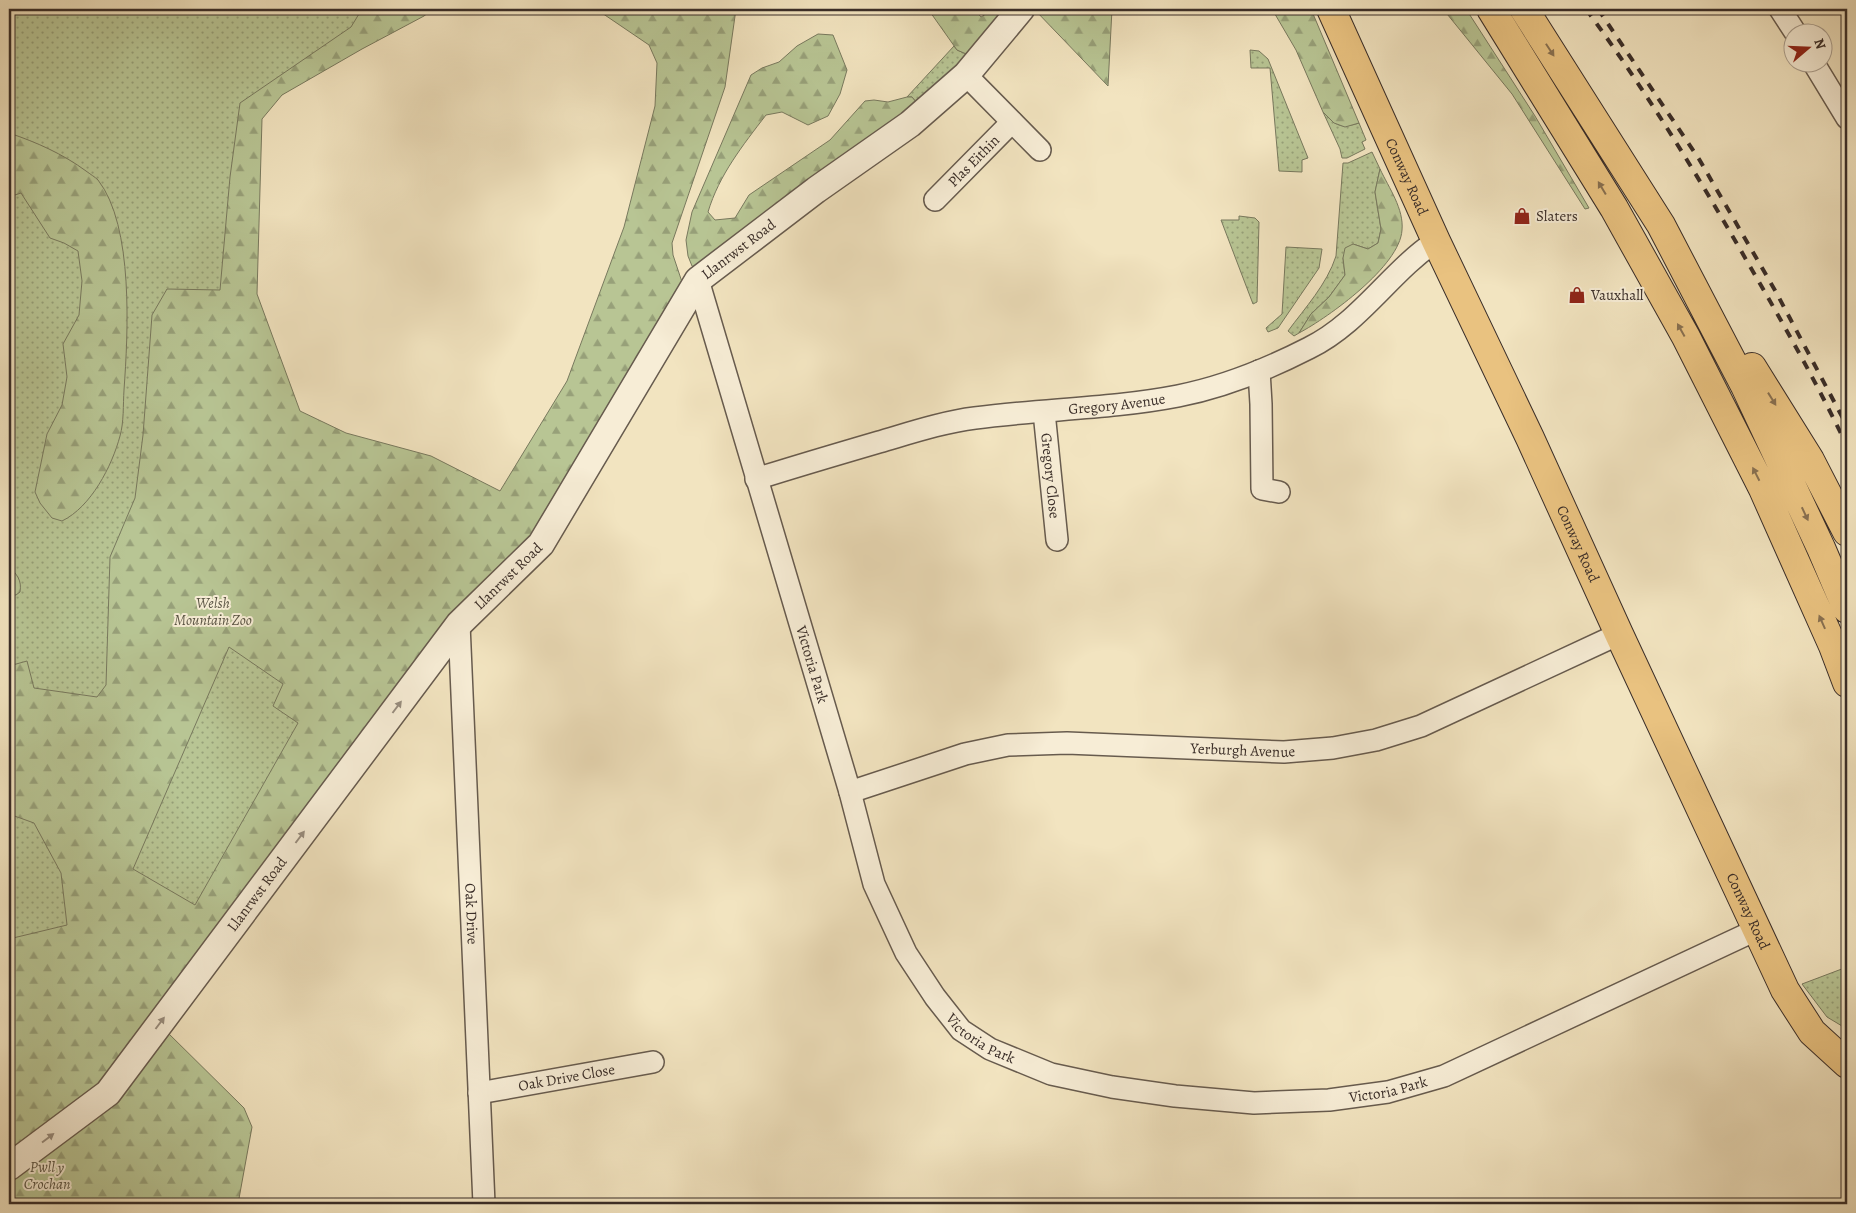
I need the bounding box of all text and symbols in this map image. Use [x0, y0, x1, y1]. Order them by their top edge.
north arrow [1784, 22, 1834, 72]
text: N [1809, 36, 1830, 52]
one-way arrow [1545, 43, 1555, 56]
street label: Plas Eithin [943, 130, 1004, 191]
street label: Conway Road [1381, 135, 1433, 219]
one-way arrow [1597, 181, 1606, 194]
shop icon: Slaters [1512, 206, 1532, 226]
place label: Slaters [1536, 206, 1578, 226]
street label: Llanrwst Road [697, 214, 780, 284]
shop icon: Vauxhall [1567, 285, 1587, 305]
place label: Vauxhall [1590, 285, 1644, 305]
one-way arrow [1677, 322, 1685, 337]
street label: Gregory Avenue [1068, 388, 1167, 419]
one-way arrow [1767, 392, 1776, 405]
street label: Gregory Close [1036, 432, 1065, 520]
one-way arrow [1752, 467, 1760, 481]
street label: Conway Road [1552, 502, 1605, 586]
one-way arrow [1801, 507, 1809, 521]
street label: Llanrwst Road [470, 537, 547, 614]
park label: Welsh Mountain Zoo [174, 593, 252, 630]
one-way arrow [1818, 615, 1826, 629]
street label: Victoria Park [791, 622, 833, 706]
one-way arrow [392, 701, 403, 714]
street label: Yerburgh Avenue [1189, 738, 1296, 762]
one-way arrow [295, 830, 305, 844]
street label: Llanrwst Road [222, 852, 292, 935]
street label: Conway Road [1722, 870, 1775, 954]
street label: Oak Drive [460, 883, 483, 945]
street label: Victoria Park [941, 1008, 1019, 1068]
one-way arrow [155, 1016, 165, 1030]
street label: Oak Drive Close [517, 1059, 617, 1096]
street label: Victoria Park [1347, 1071, 1430, 1107]
one-way arrow [41, 1133, 55, 1143]
park label: Pwll y Crochan [24, 1157, 70, 1194]

